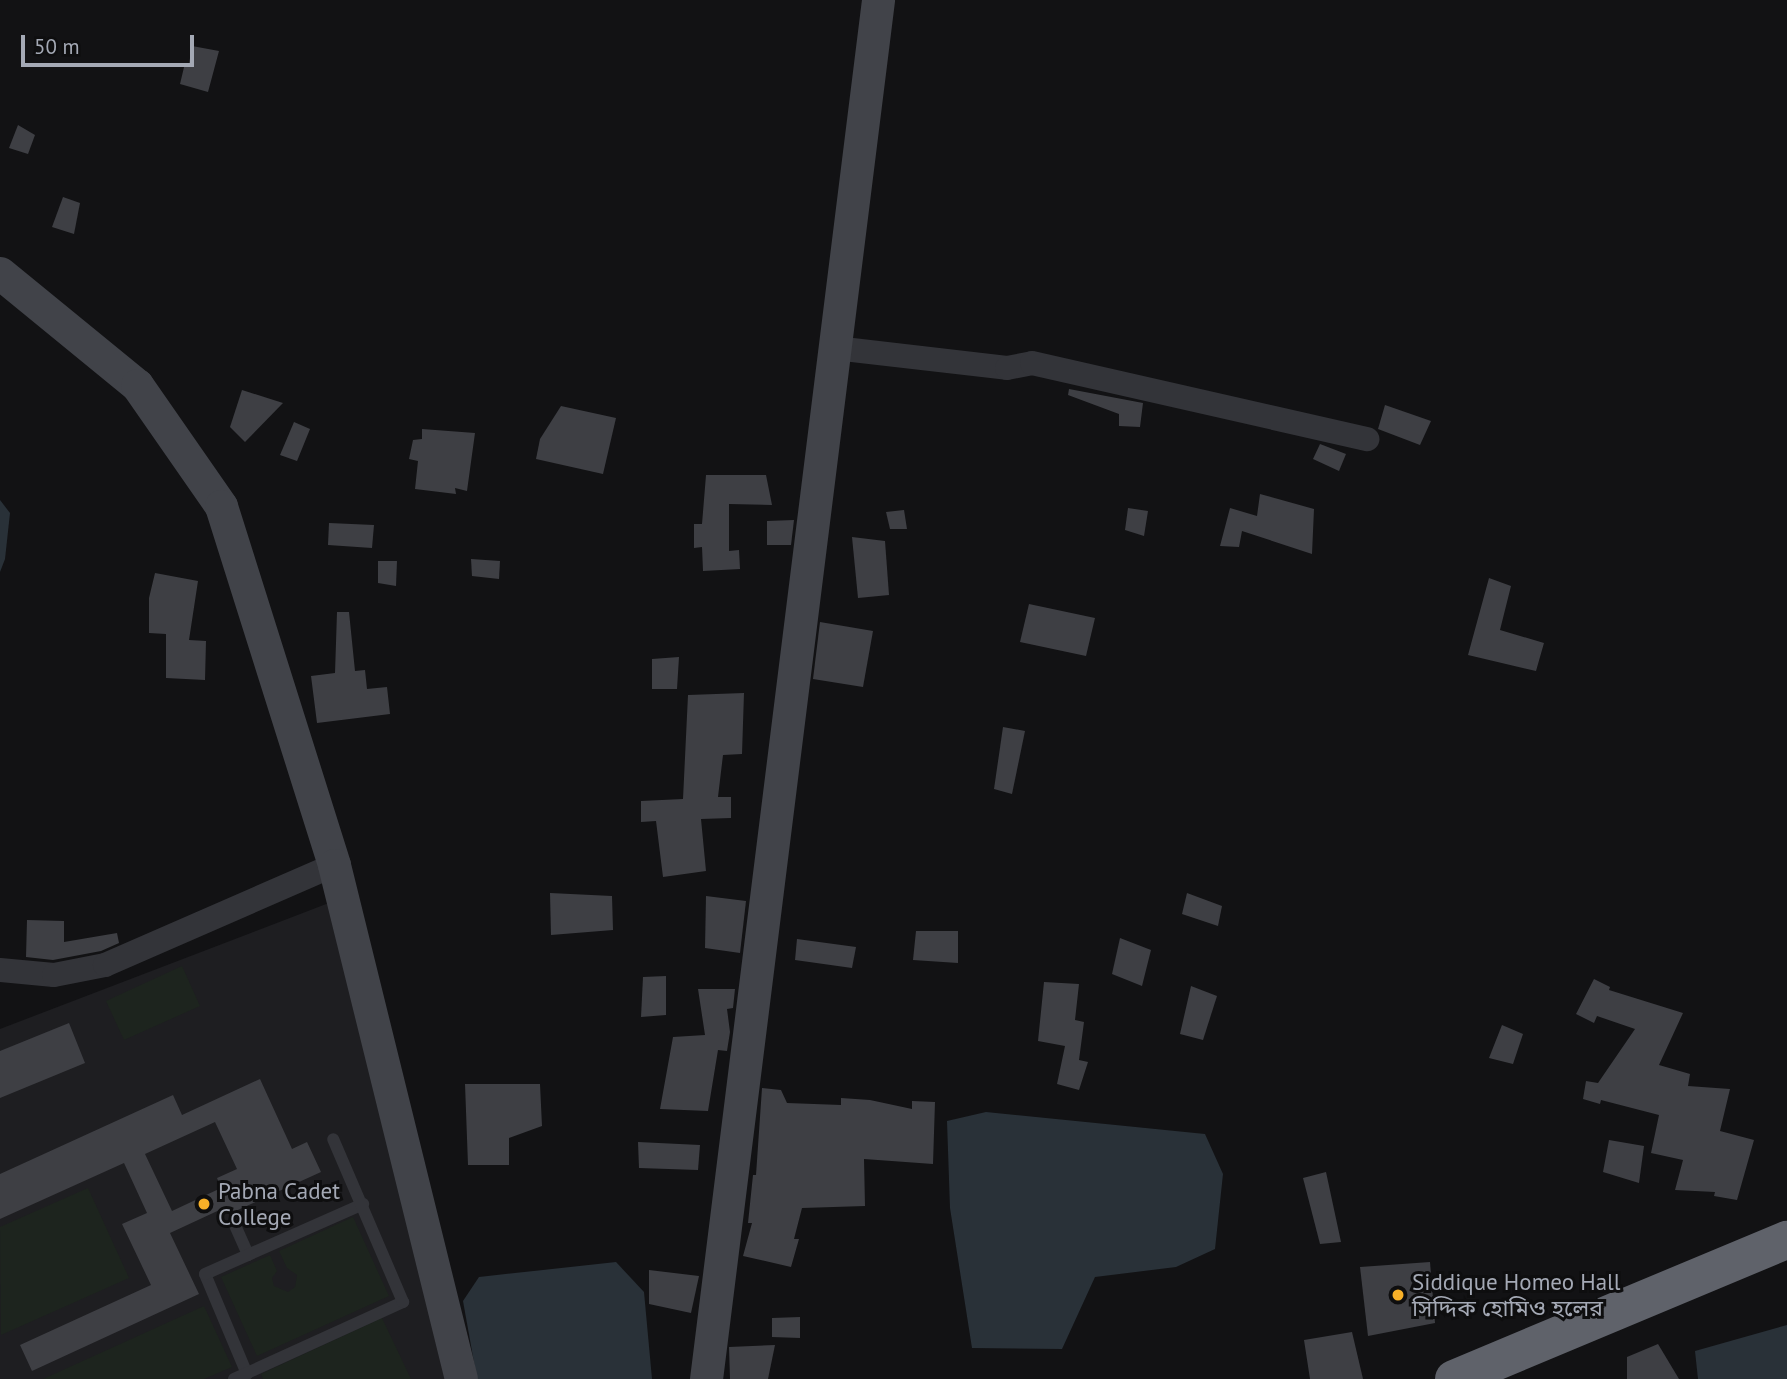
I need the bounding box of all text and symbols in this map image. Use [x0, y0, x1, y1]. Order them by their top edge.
scale bar [24, 21, 198, 65]
text: 50 m [34, 33, 80, 60]
place label: Pabna Cadet College [218, 1177, 340, 1231]
marker: Pabna Cadet College [196, 1196, 212, 1212]
place label: Siddique Homeo Hall সিদ্দিক হোমিও হলের [1412, 1268, 1621, 1322]
marker: Siddique Homeo Hall সিদ্দিক হোমিও হলের [1390, 1287, 1406, 1303]

